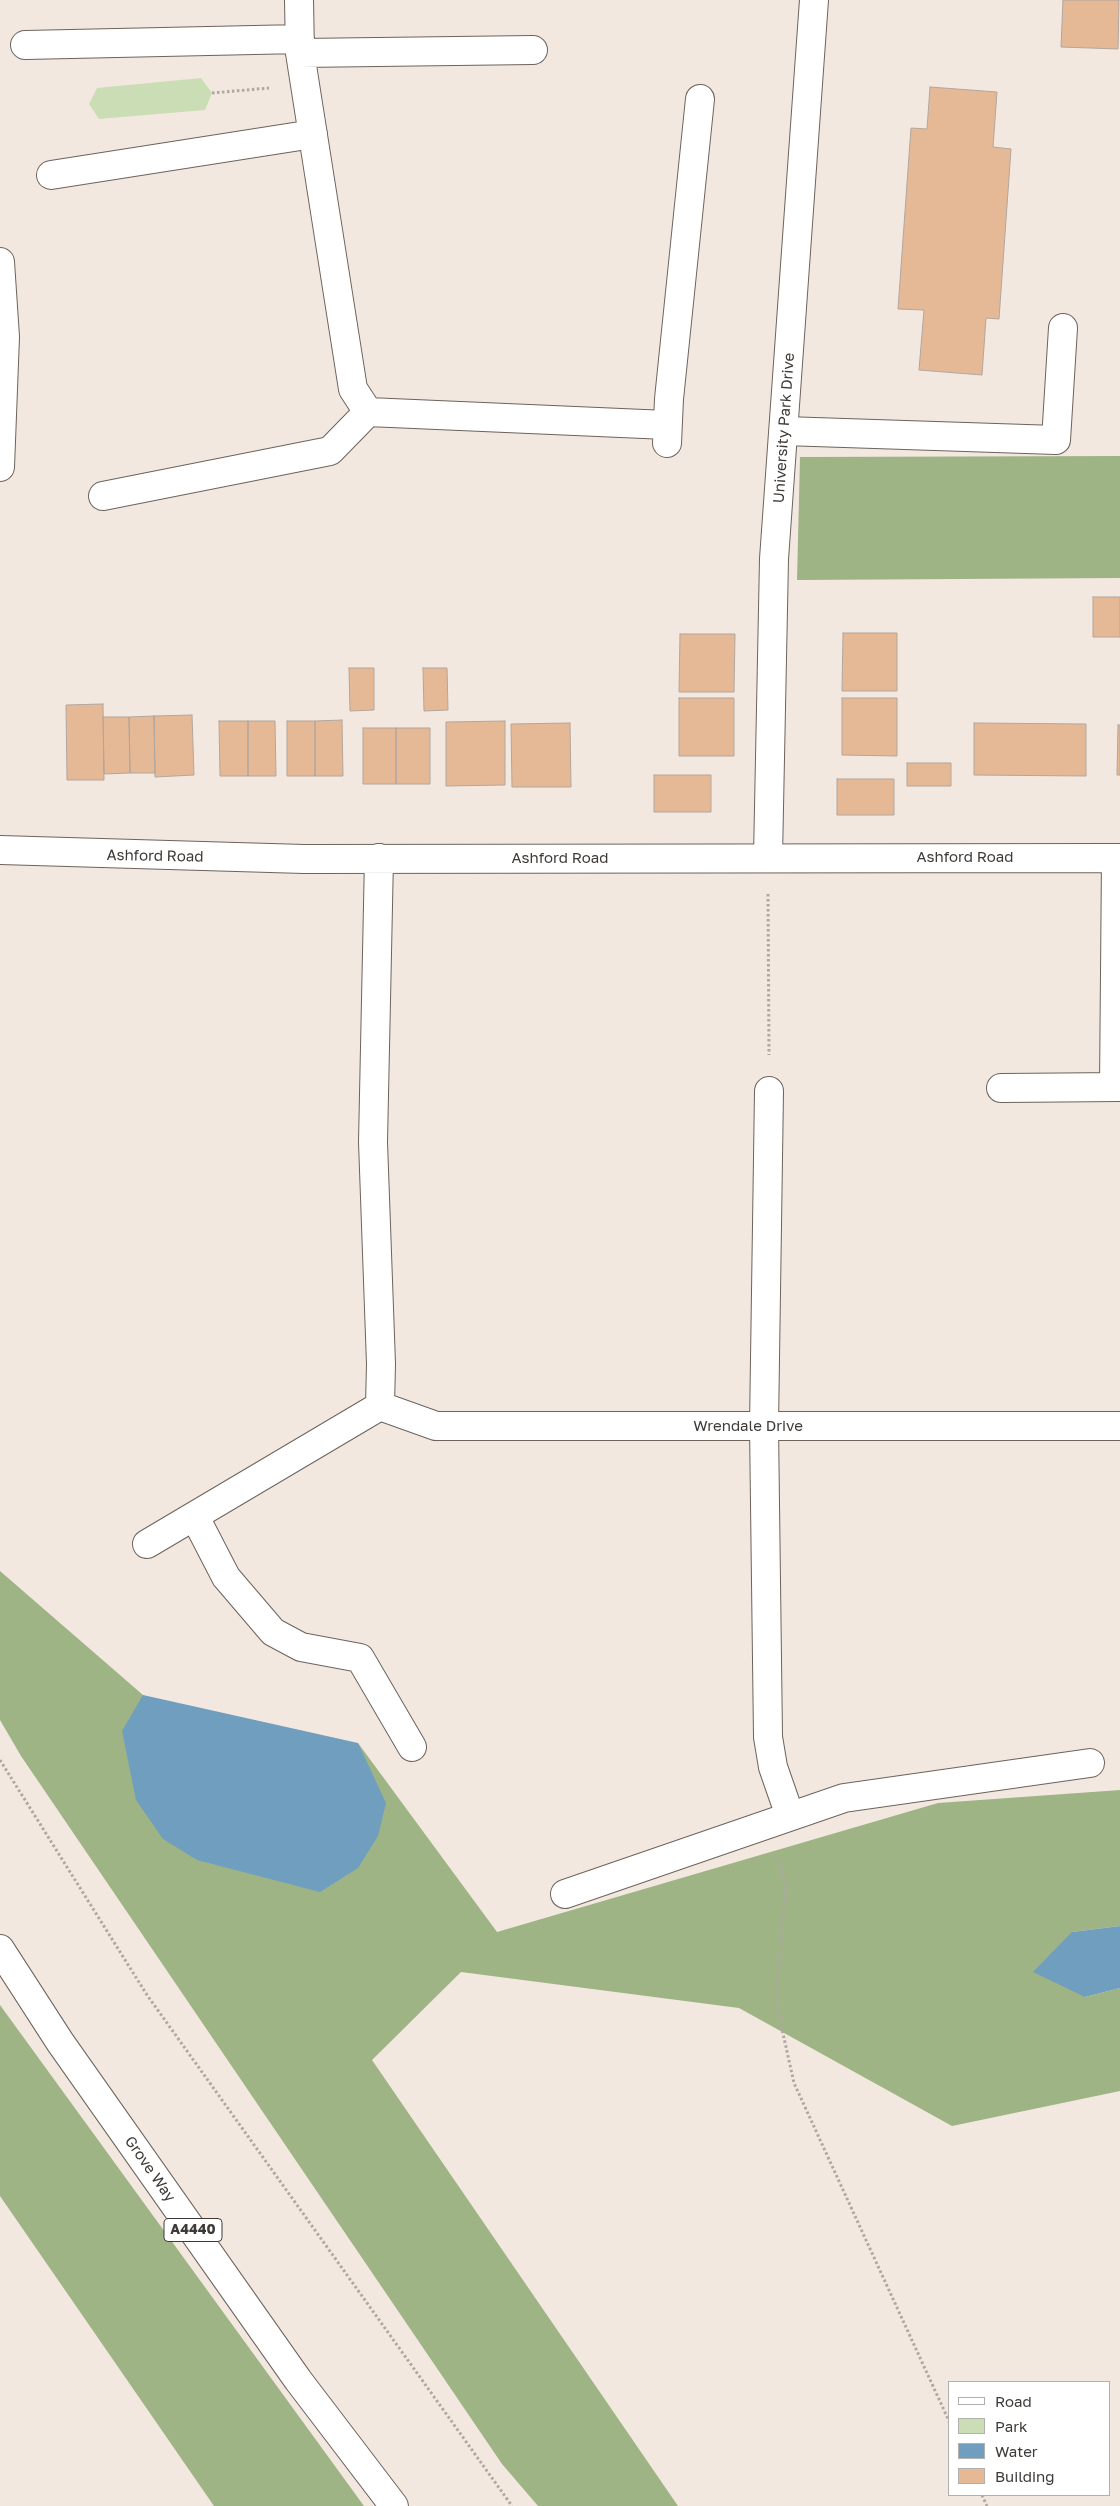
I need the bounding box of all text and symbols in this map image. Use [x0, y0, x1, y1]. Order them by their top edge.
street label: University Park Drive [770, 352, 798, 504]
street label: Ashford Road [106, 846, 204, 866]
street label: Ashford Road [917, 848, 1013, 866]
street label: Ashford Road [512, 849, 608, 867]
street label: Wrendale Drive [693, 1417, 803, 1435]
street label: Grove Way [121, 2133, 179, 2205]
road number: A4440 [164, 2218, 222, 2242]
legend [948, 2381, 1110, 2496]
text: Road [995, 2392, 1032, 2410]
text: Park [995, 2417, 1027, 2435]
text: Water [995, 2442, 1038, 2460]
text: Building [995, 2467, 1055, 2485]

